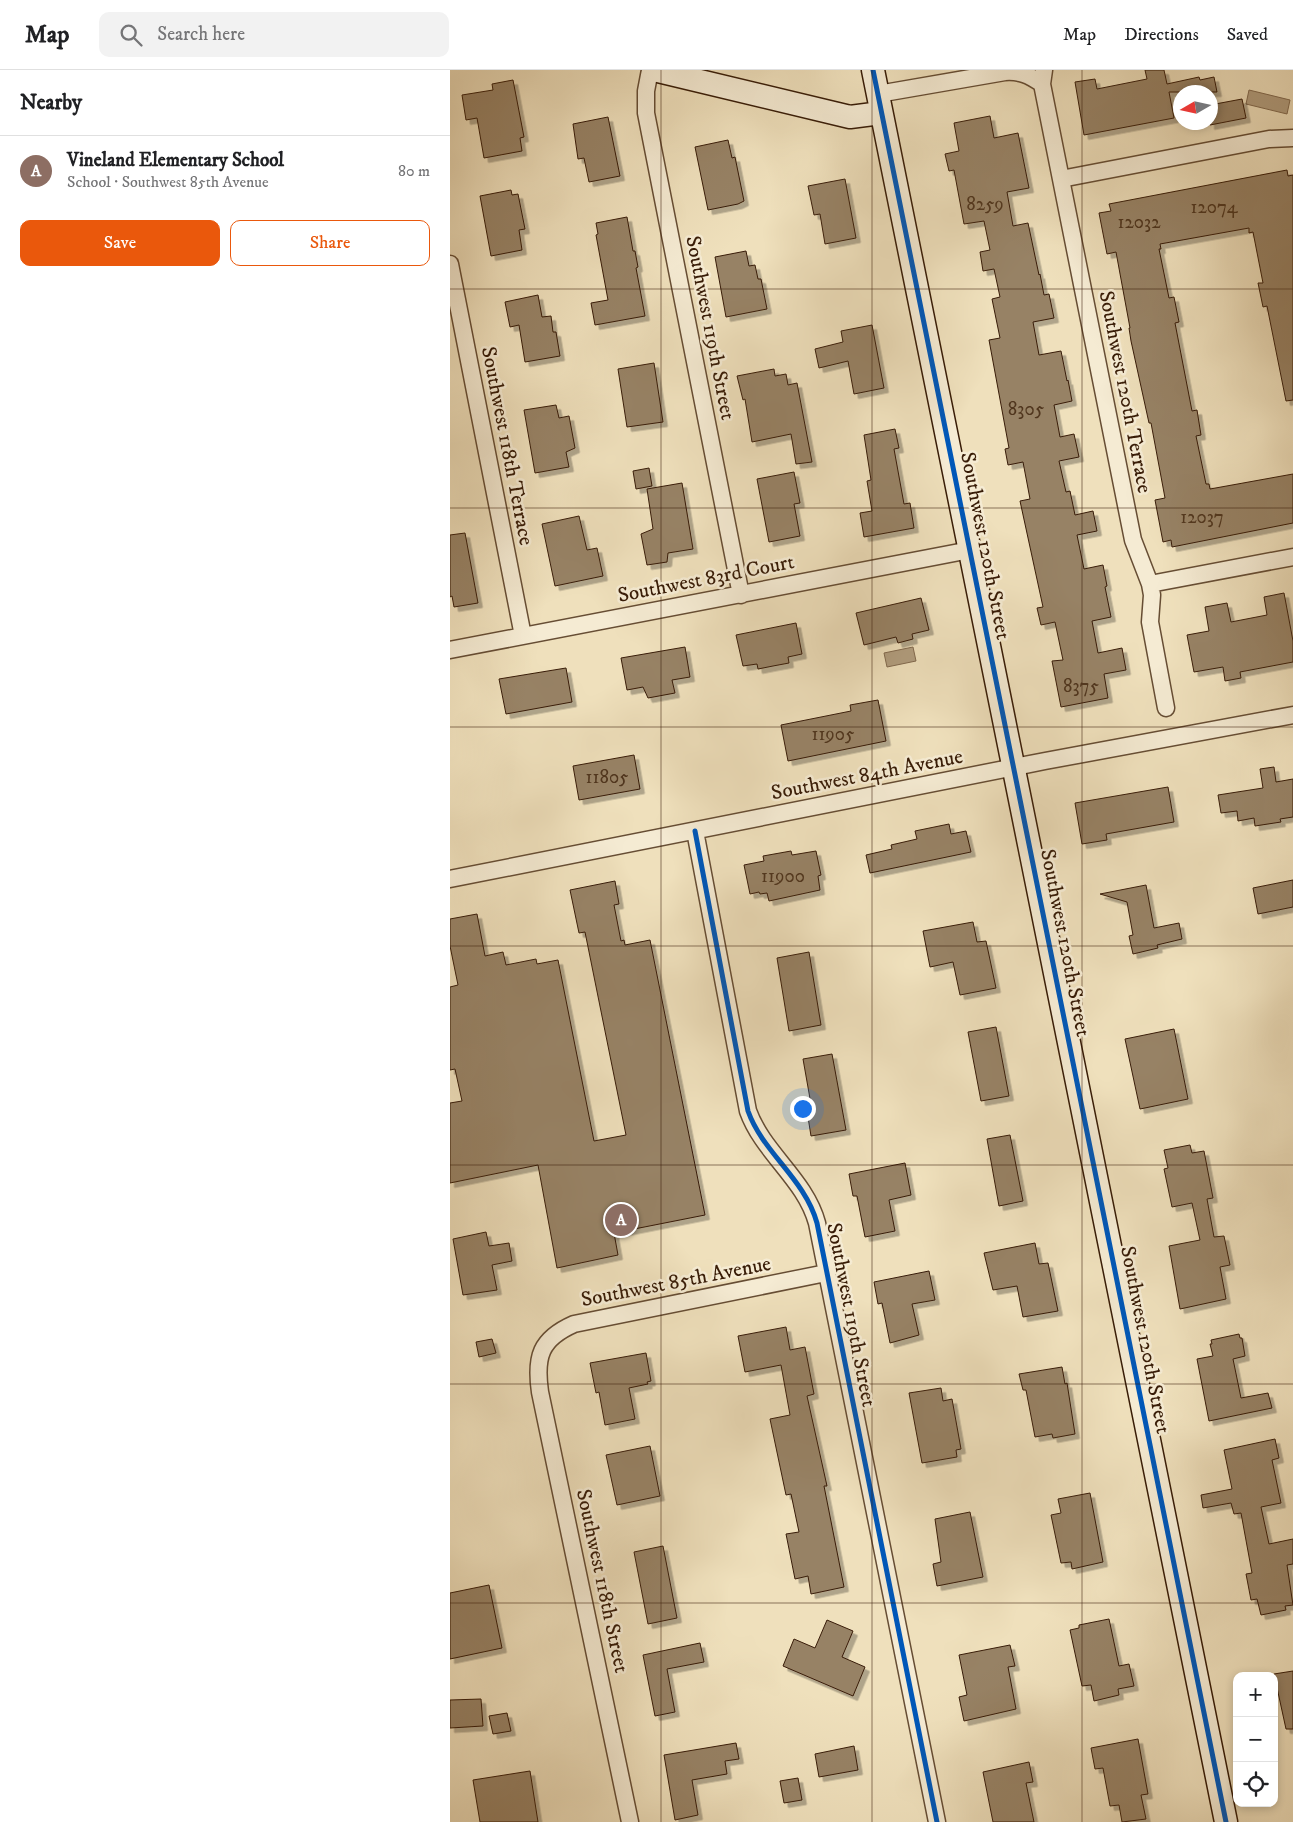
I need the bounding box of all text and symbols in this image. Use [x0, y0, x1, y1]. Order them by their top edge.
search box [99, 12, 449, 57]
text: Map [25, 20, 69, 50]
icon: search [117, 21, 145, 49]
text: Search here [157, 23, 245, 46]
text: Map [1063, 24, 1096, 46]
text: Directions [1124, 24, 1199, 46]
text: Saved [1227, 24, 1268, 46]
north arrow [1173, 85, 1218, 130]
text: Nearby [20, 90, 82, 116]
text: Vineland Elementary School [67, 149, 284, 172]
text: A [31, 161, 41, 181]
text: 80 m [398, 161, 430, 181]
text: School · Southwest 85th Avenue [67, 172, 269, 192]
house number: 8259 [966, 193, 1004, 216]
house number: 12074 [1190, 196, 1239, 219]
house number: 12032 [1118, 211, 1161, 234]
button: Save [20, 220, 220, 266]
button: Share [230, 220, 430, 266]
street label: Southwest 119th Street [679, 234, 741, 423]
street label: Southwest 120th Terrace [1093, 289, 1157, 496]
street label: Southwest 118th Terrace [475, 344, 539, 548]
house number: 8305 [1008, 398, 1045, 421]
street label: Southwest 120th Street [954, 450, 1016, 642]
house number: 12037 [1180, 506, 1224, 529]
street label: Southwest 83rd Court [616, 549, 797, 609]
house number: 8375 [1063, 675, 1100, 698]
house number: 11905 [811, 723, 855, 746]
street label: Southwest 84th Avenue [769, 744, 965, 806]
house number: 11805 [585, 766, 629, 789]
street label: Southwest 120th Street [1034, 847, 1096, 1039]
house number: 11900 [761, 865, 805, 888]
your location [790, 1096, 816, 1122]
pin: A [605, 1201, 637, 1239]
street label: Southwest 119th Street [820, 1221, 882, 1410]
street label: Southwest 120th Street [1114, 1244, 1176, 1436]
street label: Southwest 85th Avenue [579, 1251, 774, 1313]
street label: Southwest 118th Street [570, 1487, 634, 1676]
map controls [1233, 1672, 1278, 1807]
button: + [1233, 1672, 1278, 1717]
button: − [1233, 1717, 1278, 1762]
button: locate [1233, 1762, 1278, 1807]

